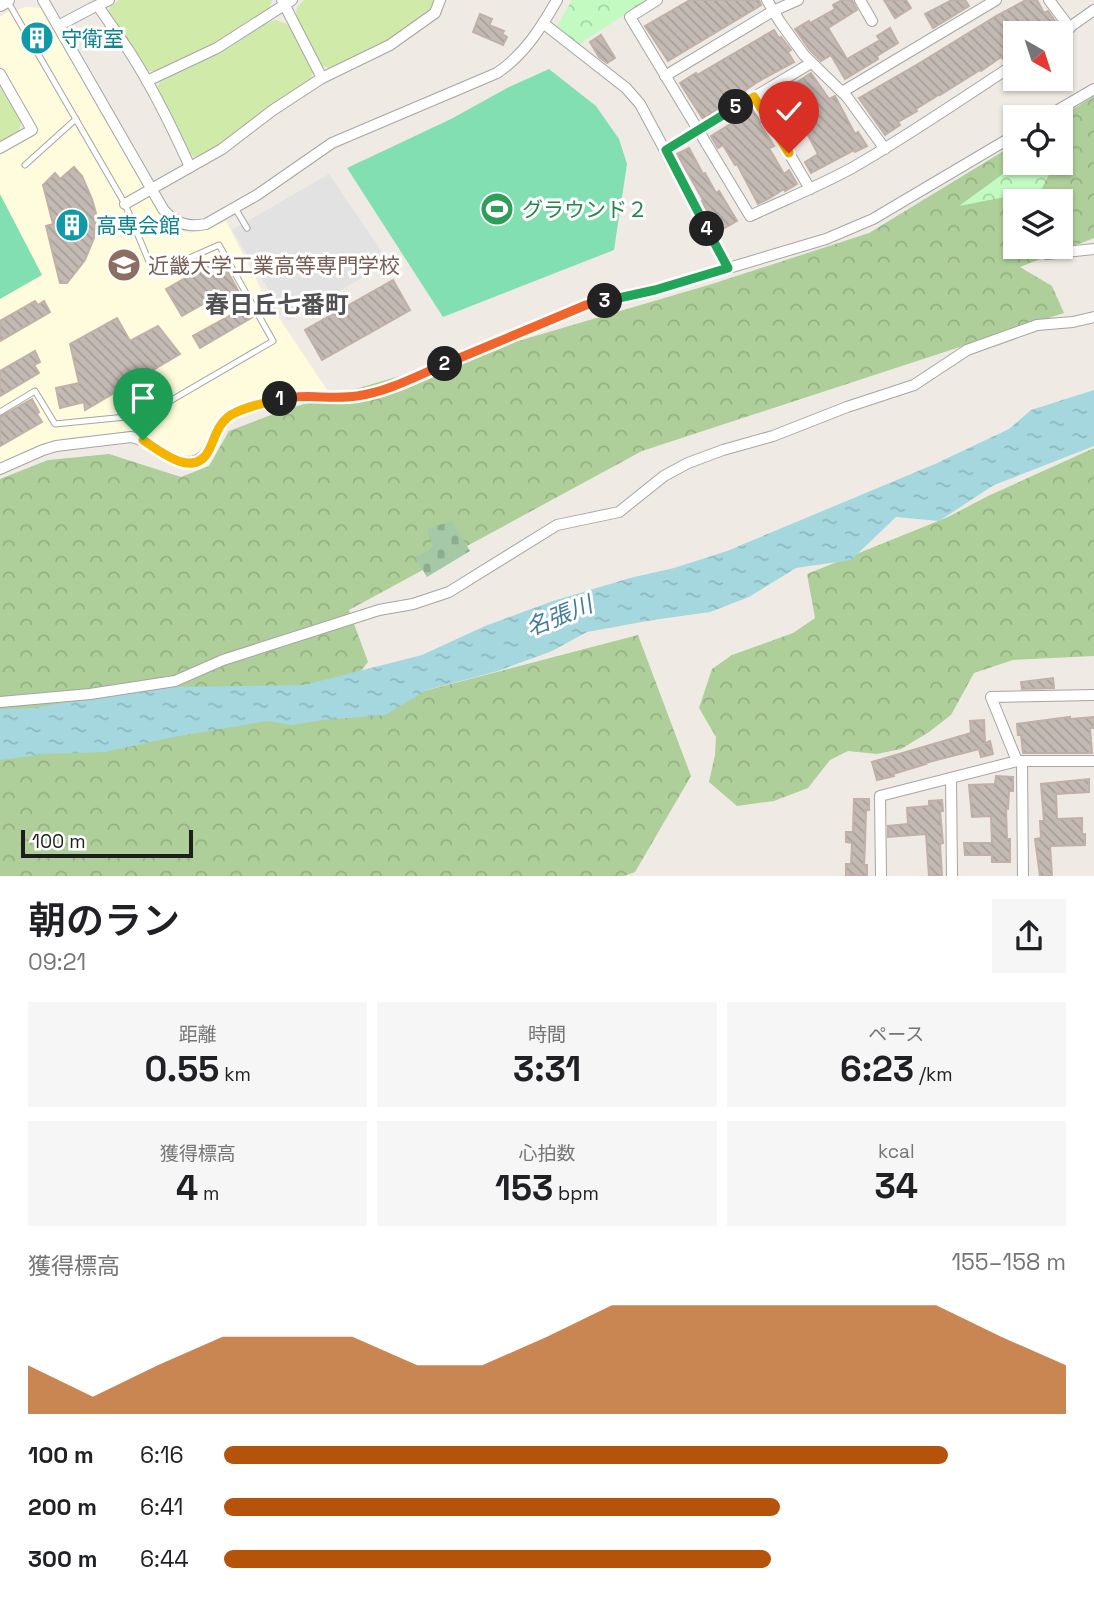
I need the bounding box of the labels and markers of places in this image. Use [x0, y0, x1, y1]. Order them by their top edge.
building icon: 守衛室 [18, 19, 56, 57]
place label: 守衛室 [61, 25, 124, 52]
pin [759, 81, 819, 153]
pin: 5 [718, 90, 754, 124]
sports icon: グラウンド２ [478, 190, 516, 228]
place label: グラウンド２ [522, 196, 648, 223]
building icon: 高専会館 [53, 206, 91, 244]
place label: 高専会館 [96, 212, 180, 239]
pin: 4 [690, 212, 724, 246]
school or university icon: 近畿大学工業高等専門学校 [105, 246, 143, 284]
place label: 近畿大学工業高等専門学校 [148, 252, 400, 279]
pin: 3 [588, 284, 622, 318]
pin: 2 [428, 346, 462, 382]
pin [113, 368, 173, 440]
pin: 1 [262, 382, 298, 416]

